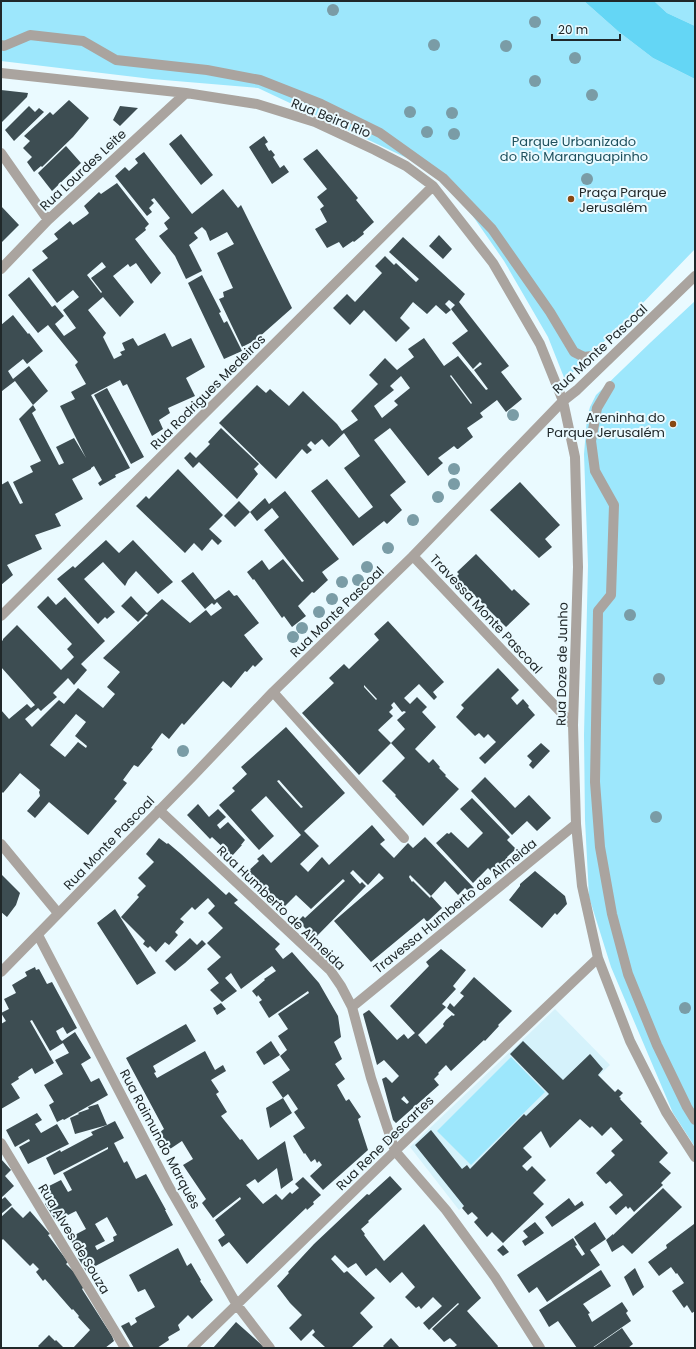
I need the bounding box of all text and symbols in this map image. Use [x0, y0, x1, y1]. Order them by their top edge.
scale bar [552, 16, 620, 42]
text: 20 m [558, 21, 588, 38]
street label: Rua Beira Rio [288, 93, 374, 143]
street label: Rua Lourdes Leite [35, 125, 131, 215]
park label: Parque Urbanizado do Rio Maranguapinho [500, 132, 648, 166]
place label: Praça Parque Jerusalém [579, 183, 667, 217]
marker: Praça Parque Jerusalém [566, 194, 576, 204]
street label: Rua Monte Pascoal [548, 300, 652, 398]
street label: Rua Rodrigues Medeiros [146, 330, 270, 454]
place label: Areninha do Parque Jerusalém [547, 408, 665, 442]
marker: Areninha do Parque Jerusalém [668, 419, 678, 429]
street label: Travessa Monte Pascoal [425, 550, 547, 678]
street label: Rua Monte Pascoal [286, 562, 388, 662]
street label: Rua Doze de Junho [551, 602, 573, 726]
street label: Rua Monte Pascoal [59, 792, 159, 894]
street label: Travessa Humberto de Almeida [369, 834, 541, 978]
street label: Rua Humberto de Almeida [213, 841, 349, 975]
street label: Rua Raimundo Marquês [115, 1066, 205, 1212]
street label: Rua Rene Descartes [332, 1091, 438, 1195]
street label: Rua Alves de Souza [34, 1180, 114, 1298]

